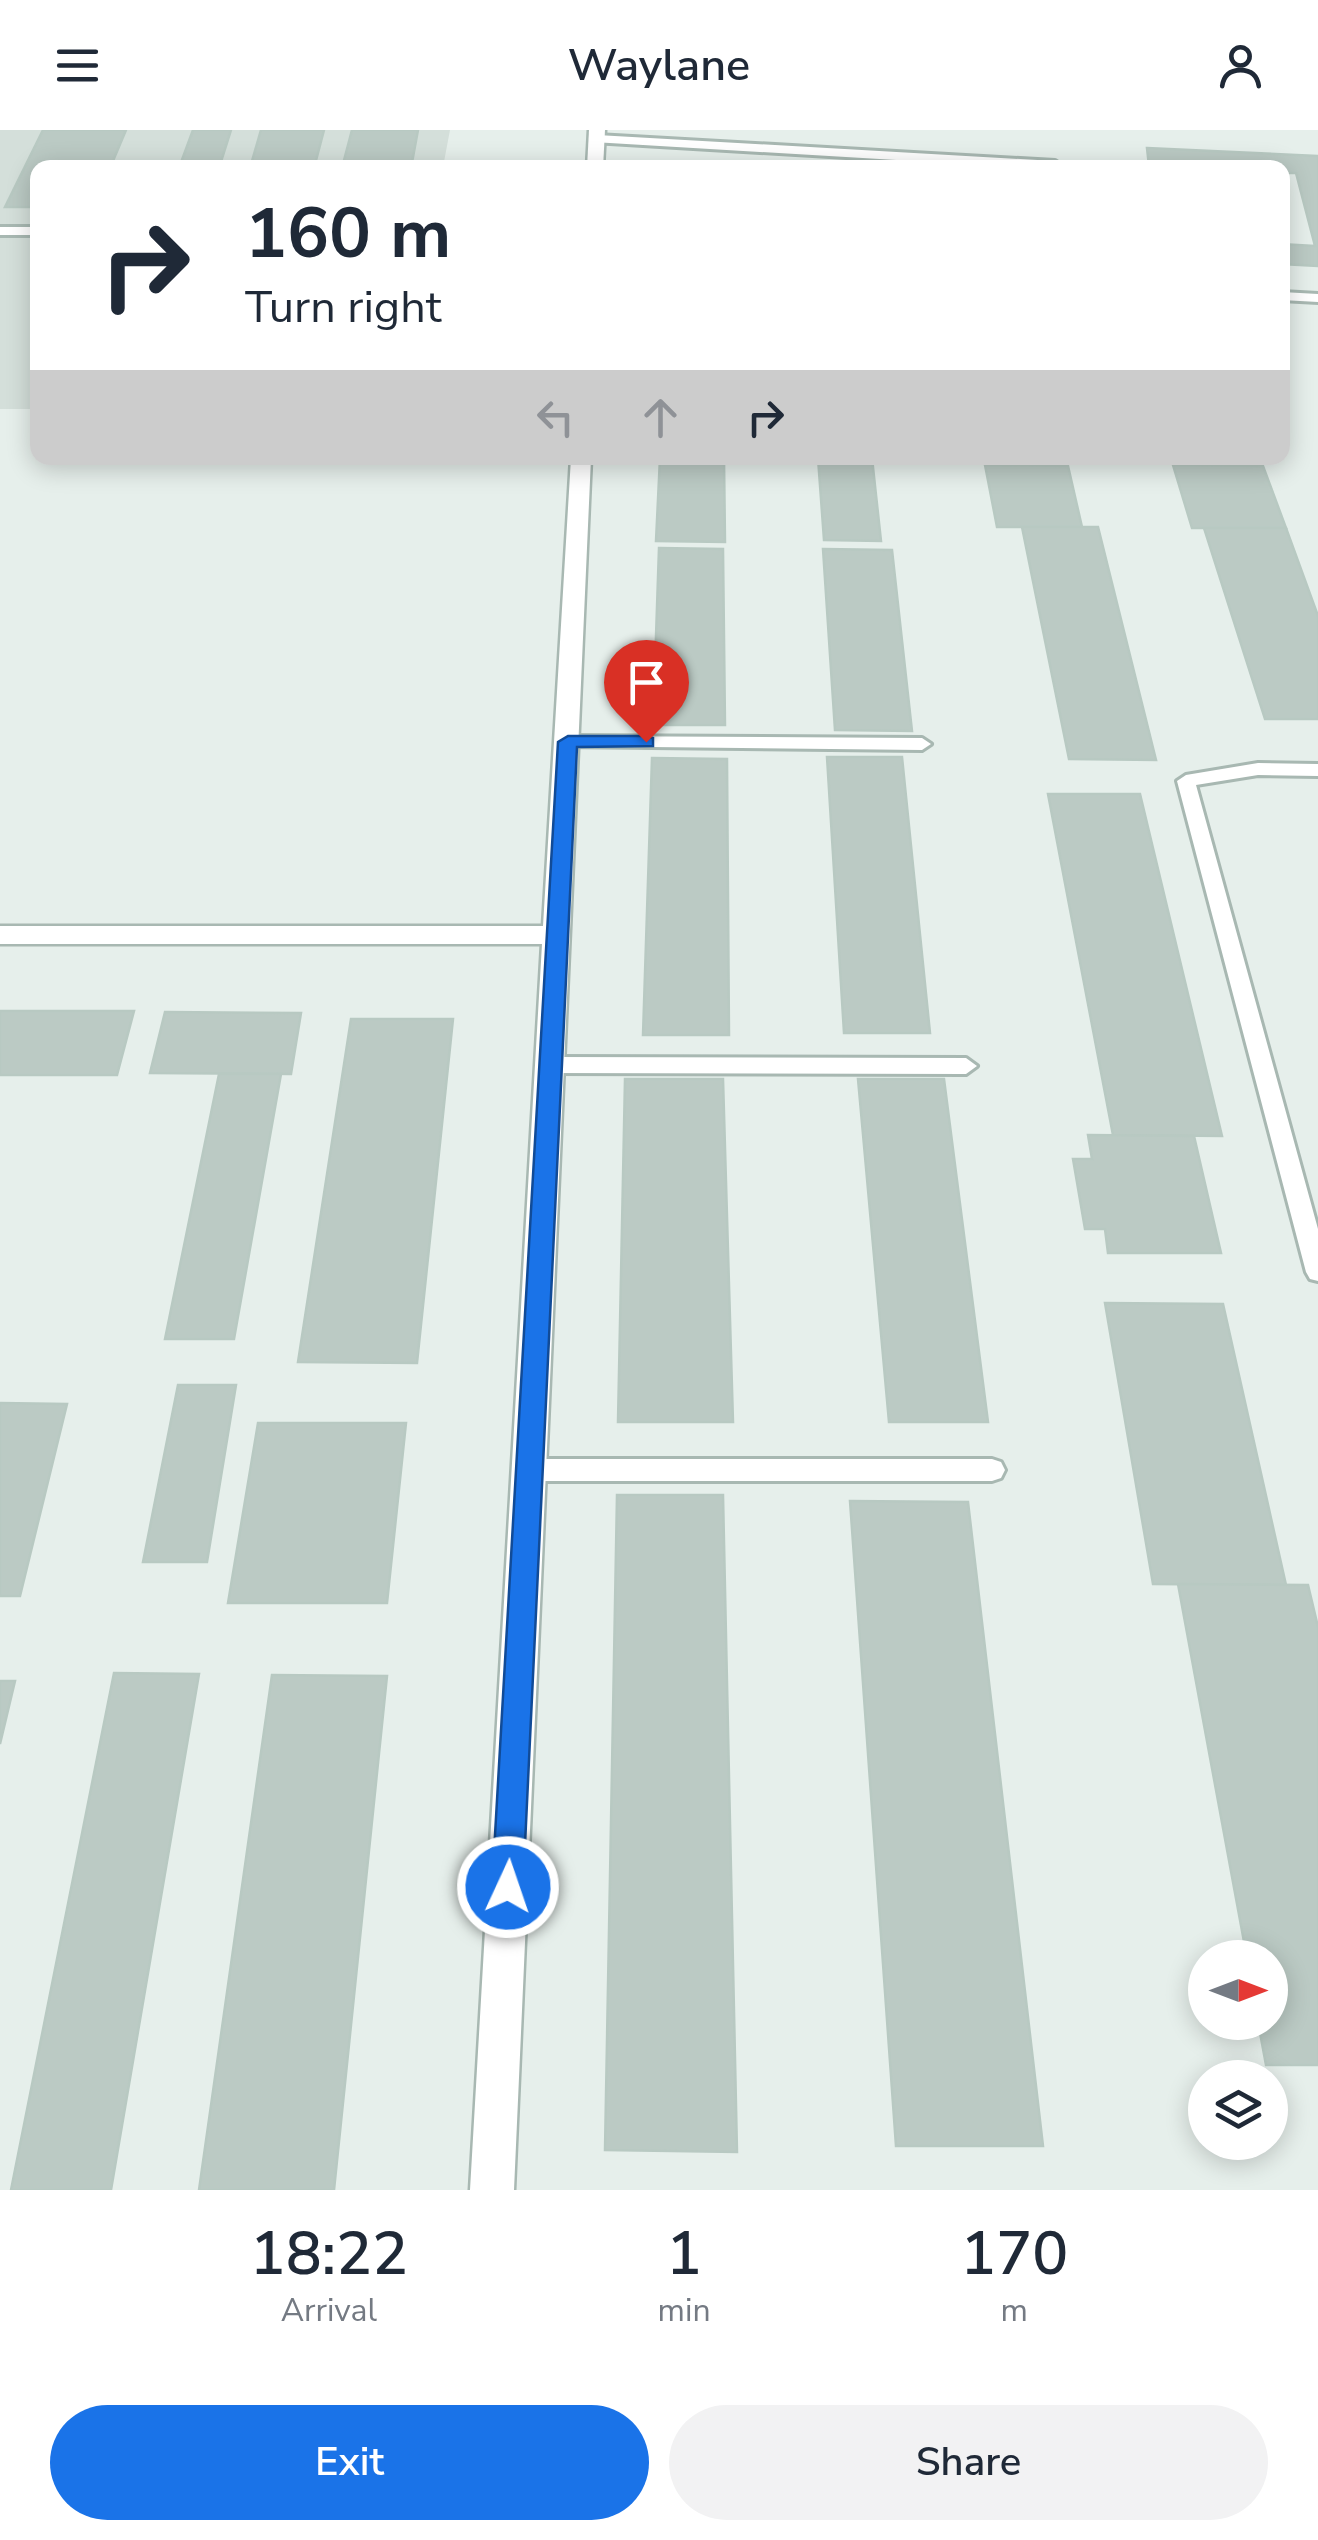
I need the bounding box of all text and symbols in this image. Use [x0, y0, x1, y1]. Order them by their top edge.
text: Waylane [568, 35, 750, 96]
icon: menu [50, 38, 105, 93]
icon: person [1213, 38, 1268, 93]
text: 160 m [245, 186, 451, 282]
icon: right [80, 200, 210, 330]
text: Turn right [245, 277, 442, 338]
icon: left [528, 390, 583, 445]
icon: ahead [633, 390, 688, 445]
icon: right [738, 390, 793, 445]
pin [604, 640, 689, 743]
icon: arrive [619, 655, 674, 710]
position arrow [456, 1835, 560, 1939]
north arrow [1188, 1940, 1288, 2040]
map controls [1188, 1940, 1288, 2160]
button: layers [1188, 2060, 1288, 2160]
text: 18:22 [250, 2213, 408, 2295]
text: 1 [666, 2213, 702, 2295]
text: 170 [960, 2213, 1068, 2295]
text: Arrival [281, 2289, 377, 2332]
text: min [658, 2289, 711, 2332]
text: m [1001, 2289, 1028, 2332]
button: Exit [50, 2405, 649, 2520]
button: Share [669, 2405, 1268, 2520]

